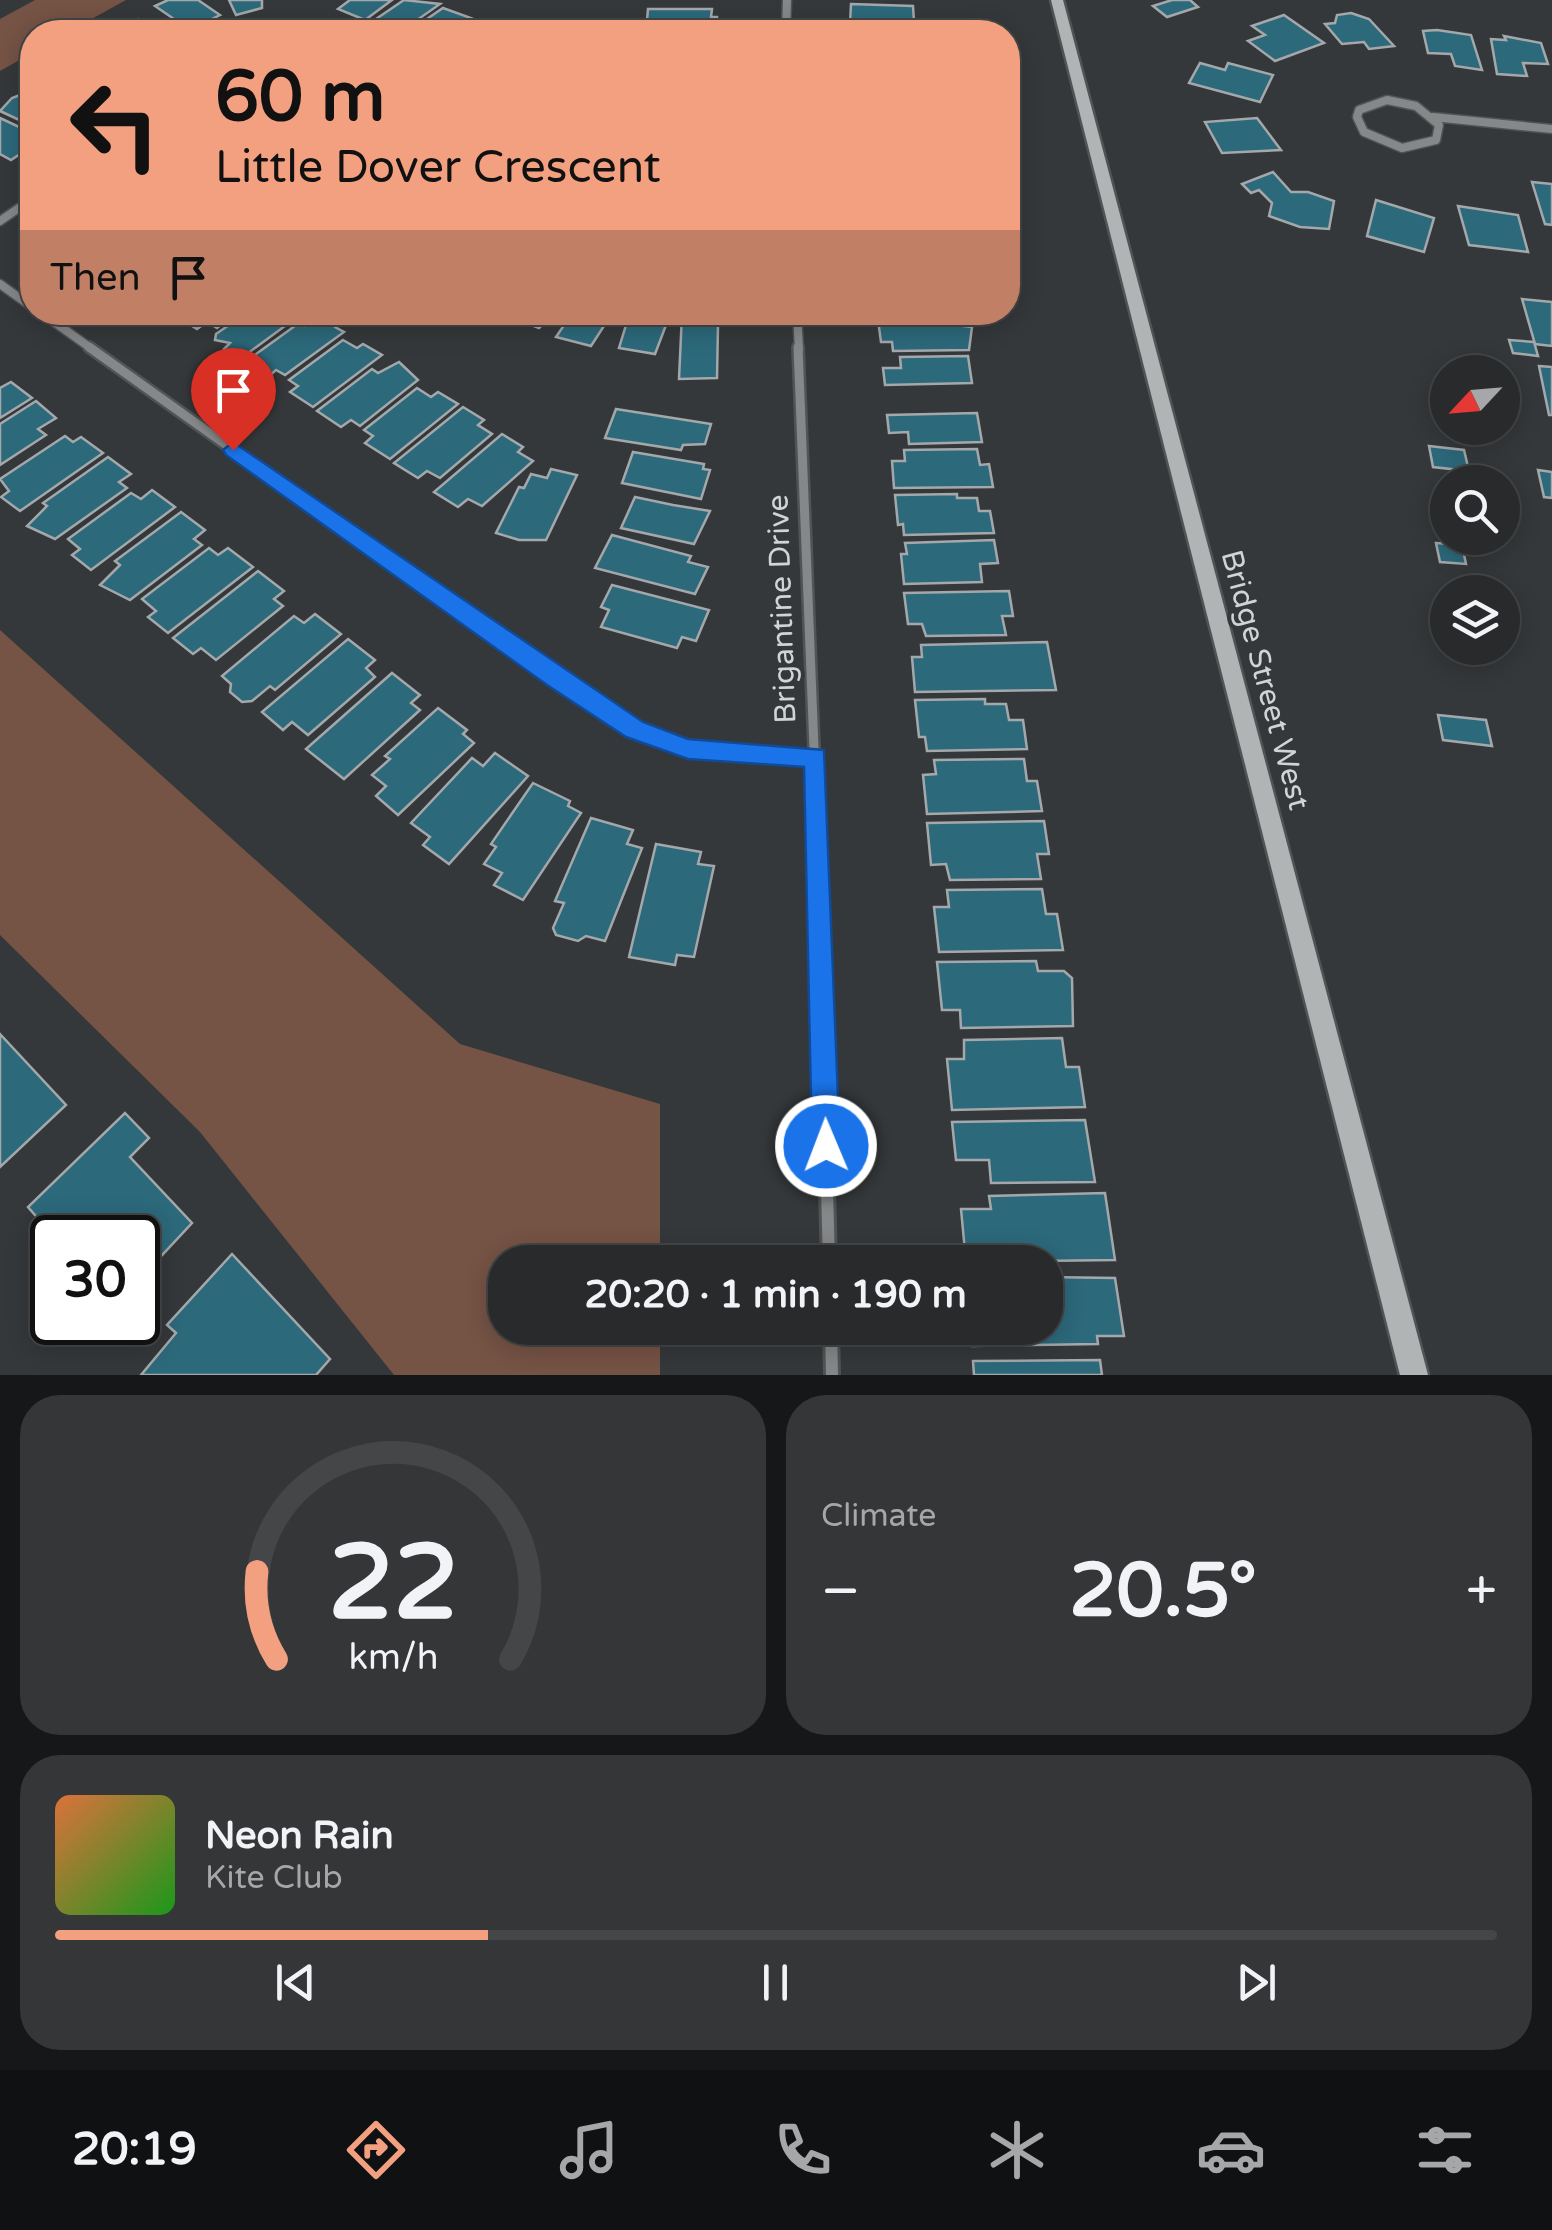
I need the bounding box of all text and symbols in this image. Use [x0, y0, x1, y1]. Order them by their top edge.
text: 60 m [215, 56, 385, 140]
icon: left [50, 60, 180, 190]
text: Little Dover Crescent [215, 141, 661, 195]
icon: arrive [161, 250, 216, 305]
text: Then [50, 255, 141, 301]
pin [191, 348, 276, 451]
north arrow [1430, 355, 1520, 445]
map controls [1430, 355, 1520, 665]
icon: arrive [206, 363, 261, 418]
button: search [1430, 465, 1520, 555]
street label: Brigantine Drive [760, 494, 804, 724]
street label: Bridge Street West [1213, 546, 1317, 814]
button: layers [1430, 575, 1520, 665]
position arrow [774, 1094, 878, 1198]
speed limit sign: 30 [30, 1215, 160, 1345]
text: 20:20 · 1 min · 190 m [584, 1272, 967, 1318]
text: Climate [821, 1497, 936, 1535]
text: 22 [328, 1522, 458, 1647]
text: 20.5° [1069, 1546, 1257, 1636]
text: − [821, 1559, 860, 1625]
text: + [1466, 1559, 1497, 1625]
text: km/h [348, 1636, 438, 1679]
text: Neon Rain [205, 1813, 394, 1859]
text: Kite Club [205, 1859, 343, 1897]
icon: previous [268, 1955, 323, 2010]
icon: pause [748, 1955, 803, 2010]
icon: next [1229, 1955, 1284, 2010]
icon: directions [341, 2115, 411, 2185]
icon: music [554, 2115, 624, 2185]
icon: phone [768, 2115, 838, 2185]
icon: climate [982, 2115, 1052, 2185]
icon: car [1196, 2115, 1266, 2185]
icon: filters [1410, 2115, 1480, 2185]
text: 20:19 [72, 2123, 197, 2177]

